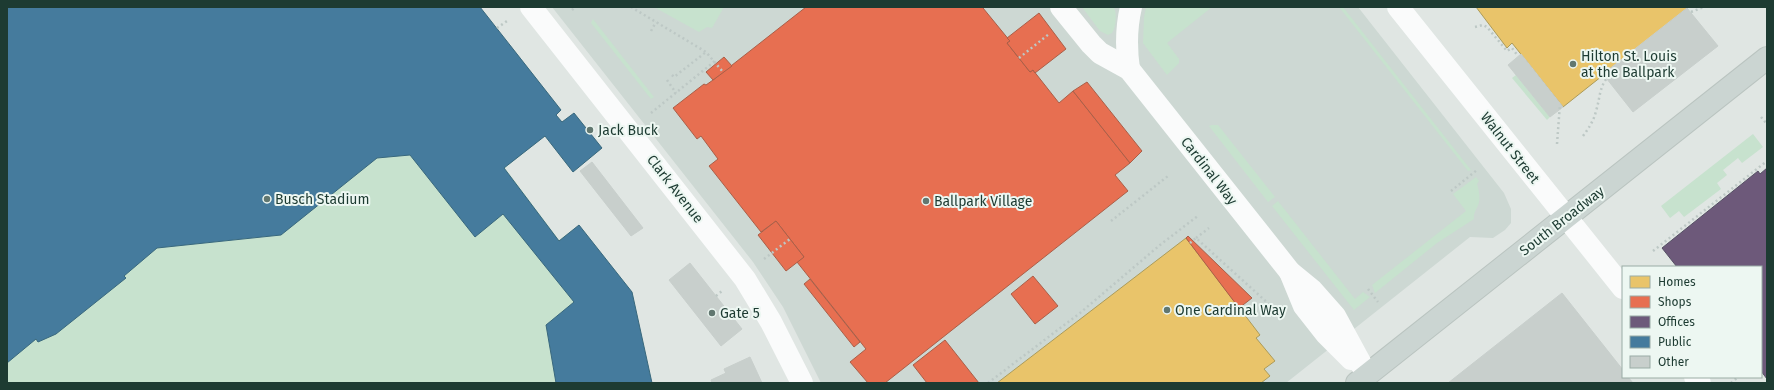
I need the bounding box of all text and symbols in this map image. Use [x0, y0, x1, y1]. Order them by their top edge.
place label: Hilton St. Louis at the Ballpark [1581, 48, 1677, 81]
marker: Hilton St. Louis at the Ballpark [1568, 59, 1578, 69]
street label: Walnut Street [1477, 109, 1544, 188]
place label: Jack Buck [598, 122, 659, 139]
marker: Jack Buck [585, 125, 595, 135]
street label: Cardinal Way [1177, 134, 1241, 208]
street label: Clark Avenue [643, 151, 707, 227]
street label: South Broadway [1516, 183, 1608, 259]
place label: Busch Stadium [275, 191, 369, 208]
place label: Ballpark Village [934, 193, 1032, 210]
marker: Busch Stadium [262, 194, 272, 204]
marker: Ballpark Village [921, 196, 931, 206]
legend [1622, 266, 1762, 378]
text: Homes [1658, 275, 1696, 289]
text: Shops [1658, 295, 1692, 309]
place label: One Cardinal Way [1175, 302, 1286, 319]
place label: Gate 5 [720, 305, 760, 322]
marker: One Cardinal Way [1162, 305, 1172, 315]
marker: Gate 5 [707, 308, 717, 318]
text: Offices [1658, 315, 1695, 329]
text: Public [1658, 335, 1692, 349]
text: Other [1658, 355, 1689, 369]

